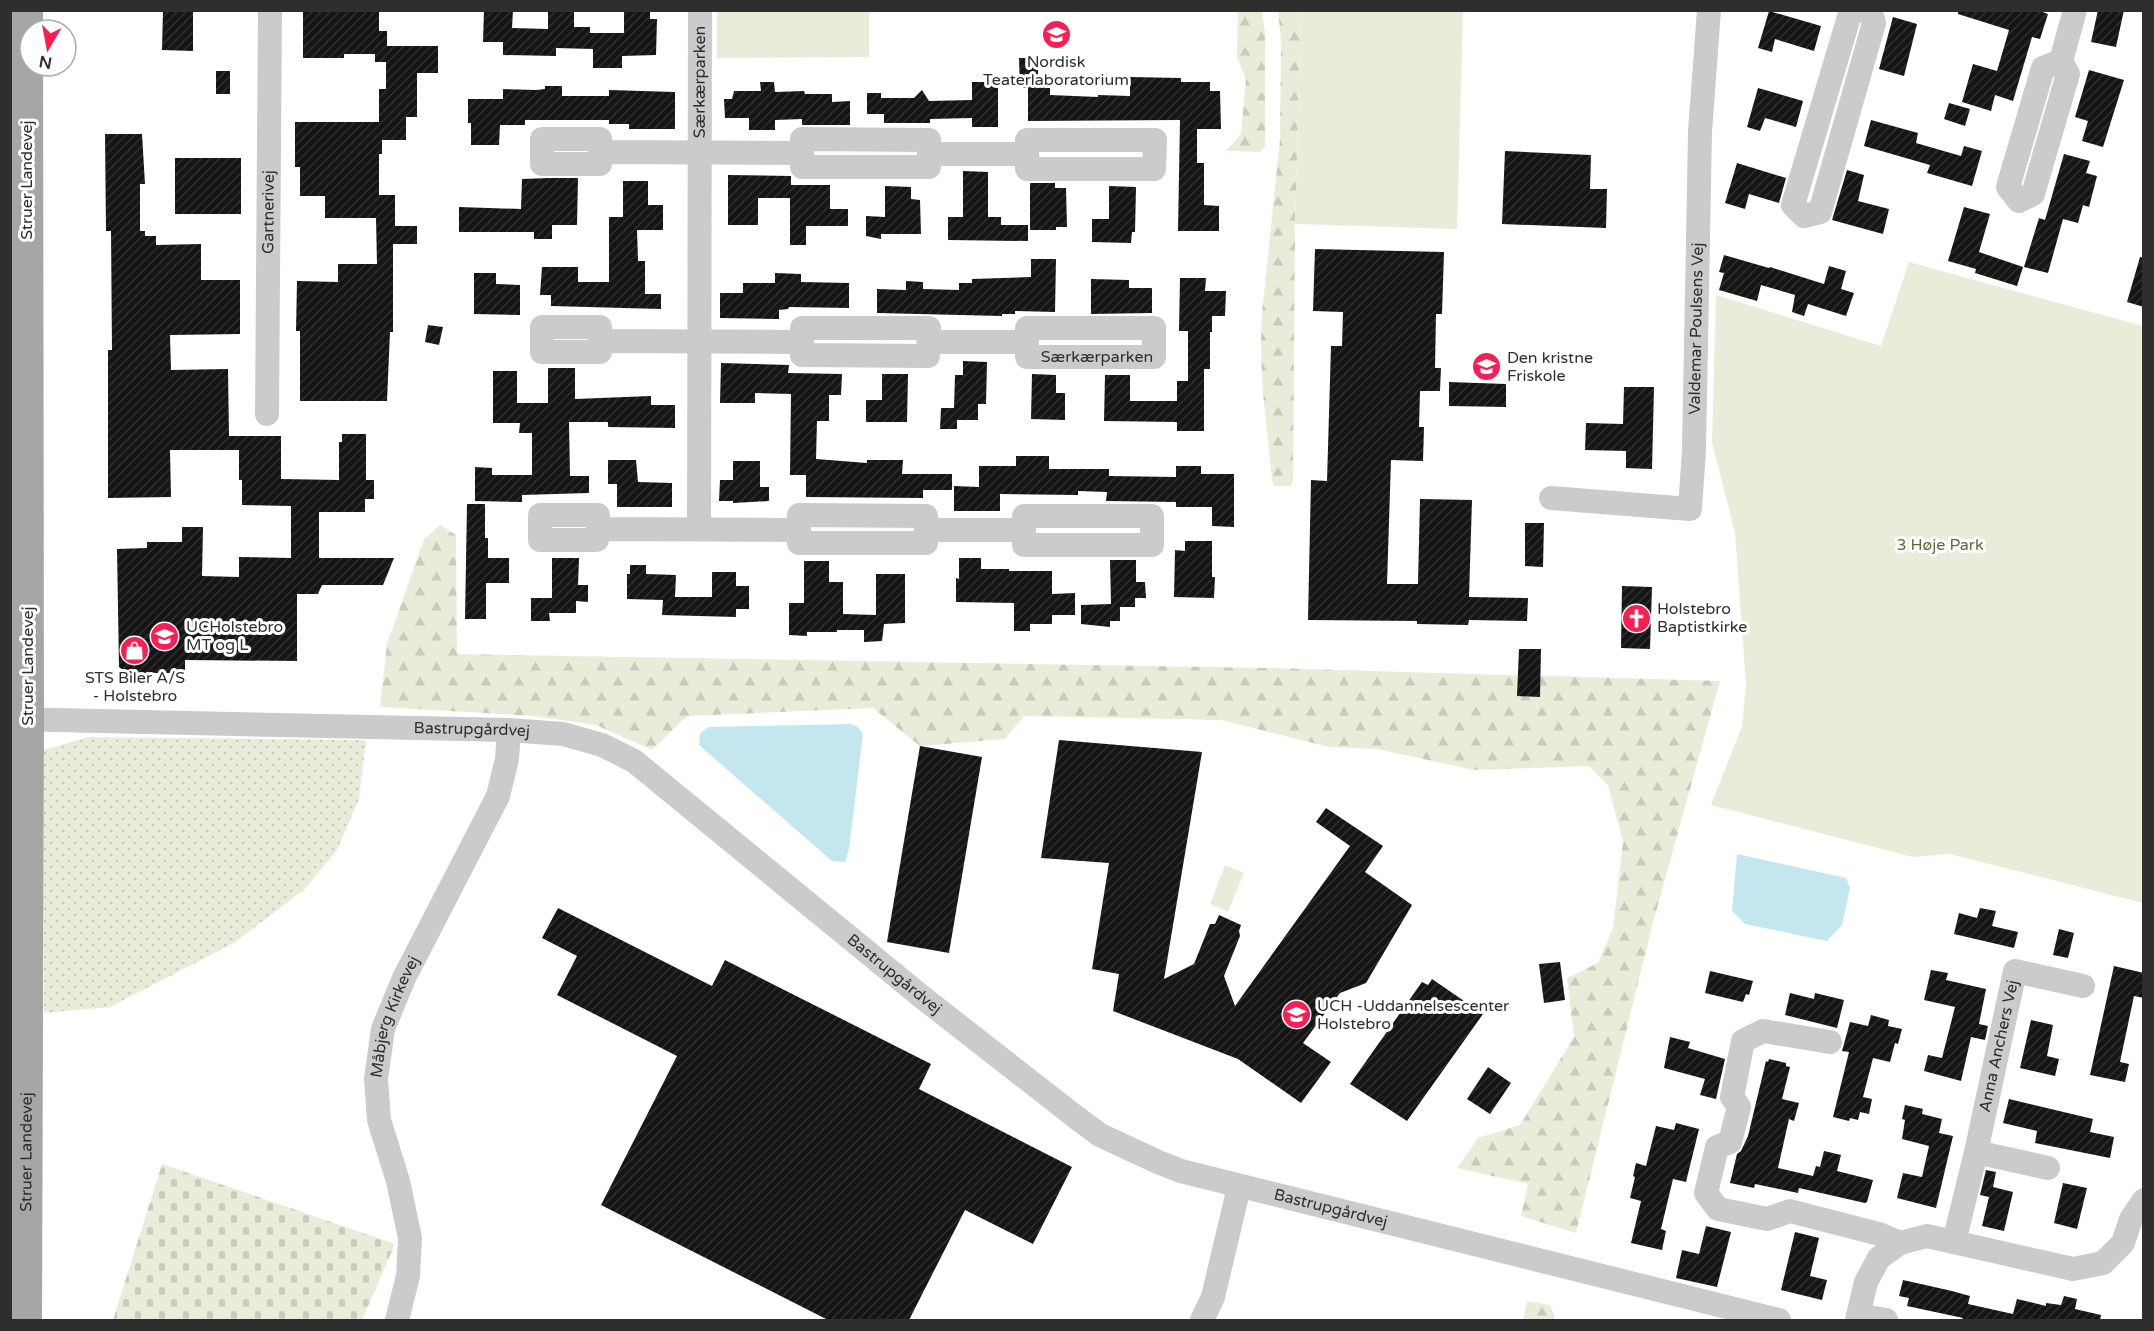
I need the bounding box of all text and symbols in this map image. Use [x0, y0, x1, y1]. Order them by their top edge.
north arrow [18, 18, 78, 78]
school or university icon: Nordisk Teaterlaboratorium [1040, 18, 1072, 50]
street label: Særkærparken [690, 26, 710, 138]
text: N [38, 51, 54, 73]
place label: Nordisk Teaterlaboratorium [983, 52, 1129, 90]
street label: Struer Landevej [17, 120, 37, 240]
street label: Gartnerivej [258, 170, 279, 254]
street label: Valdemar Poulsens Vej [1685, 242, 1708, 415]
street label: Særkærparken [1041, 347, 1153, 367]
place label: Den kristne Friskole [1507, 348, 1593, 386]
school or university icon: Den kristne Friskole [1470, 351, 1502, 383]
park label: 3 Høje Park [1896, 535, 1984, 555]
place label: Holstebro Baptistkirke [1657, 599, 1747, 637]
church icon: Holstebro Baptistkirke [1620, 602, 1652, 634]
street label: Struer Landevej [18, 606, 38, 726]
place label: UCHolstebro MT og L [186, 617, 283, 655]
school or university icon: UCHolstebro MT og L [149, 620, 181, 652]
shop icon: STS Biler A/S - Holstebro [119, 634, 151, 666]
place label: STS Biler A/S - Holstebro [85, 668, 185, 706]
street label: Bastrupgårdvej [413, 718, 531, 742]
street label: Bastrupgårdvej [843, 930, 946, 1019]
street label: Måbjerg Kirkevej [366, 952, 424, 1079]
street label: Anna Anchers Vej [1975, 978, 2023, 1114]
place label: UCH -Uddannelsescenter Holstebro [1317, 996, 1510, 1034]
school or university icon: UCH -Uddannelsescenter Holstebro [1280, 999, 1312, 1031]
street label: Struer Landevej [16, 1092, 37, 1212]
street label: Bastrupgårdvej [1272, 1184, 1390, 1232]

